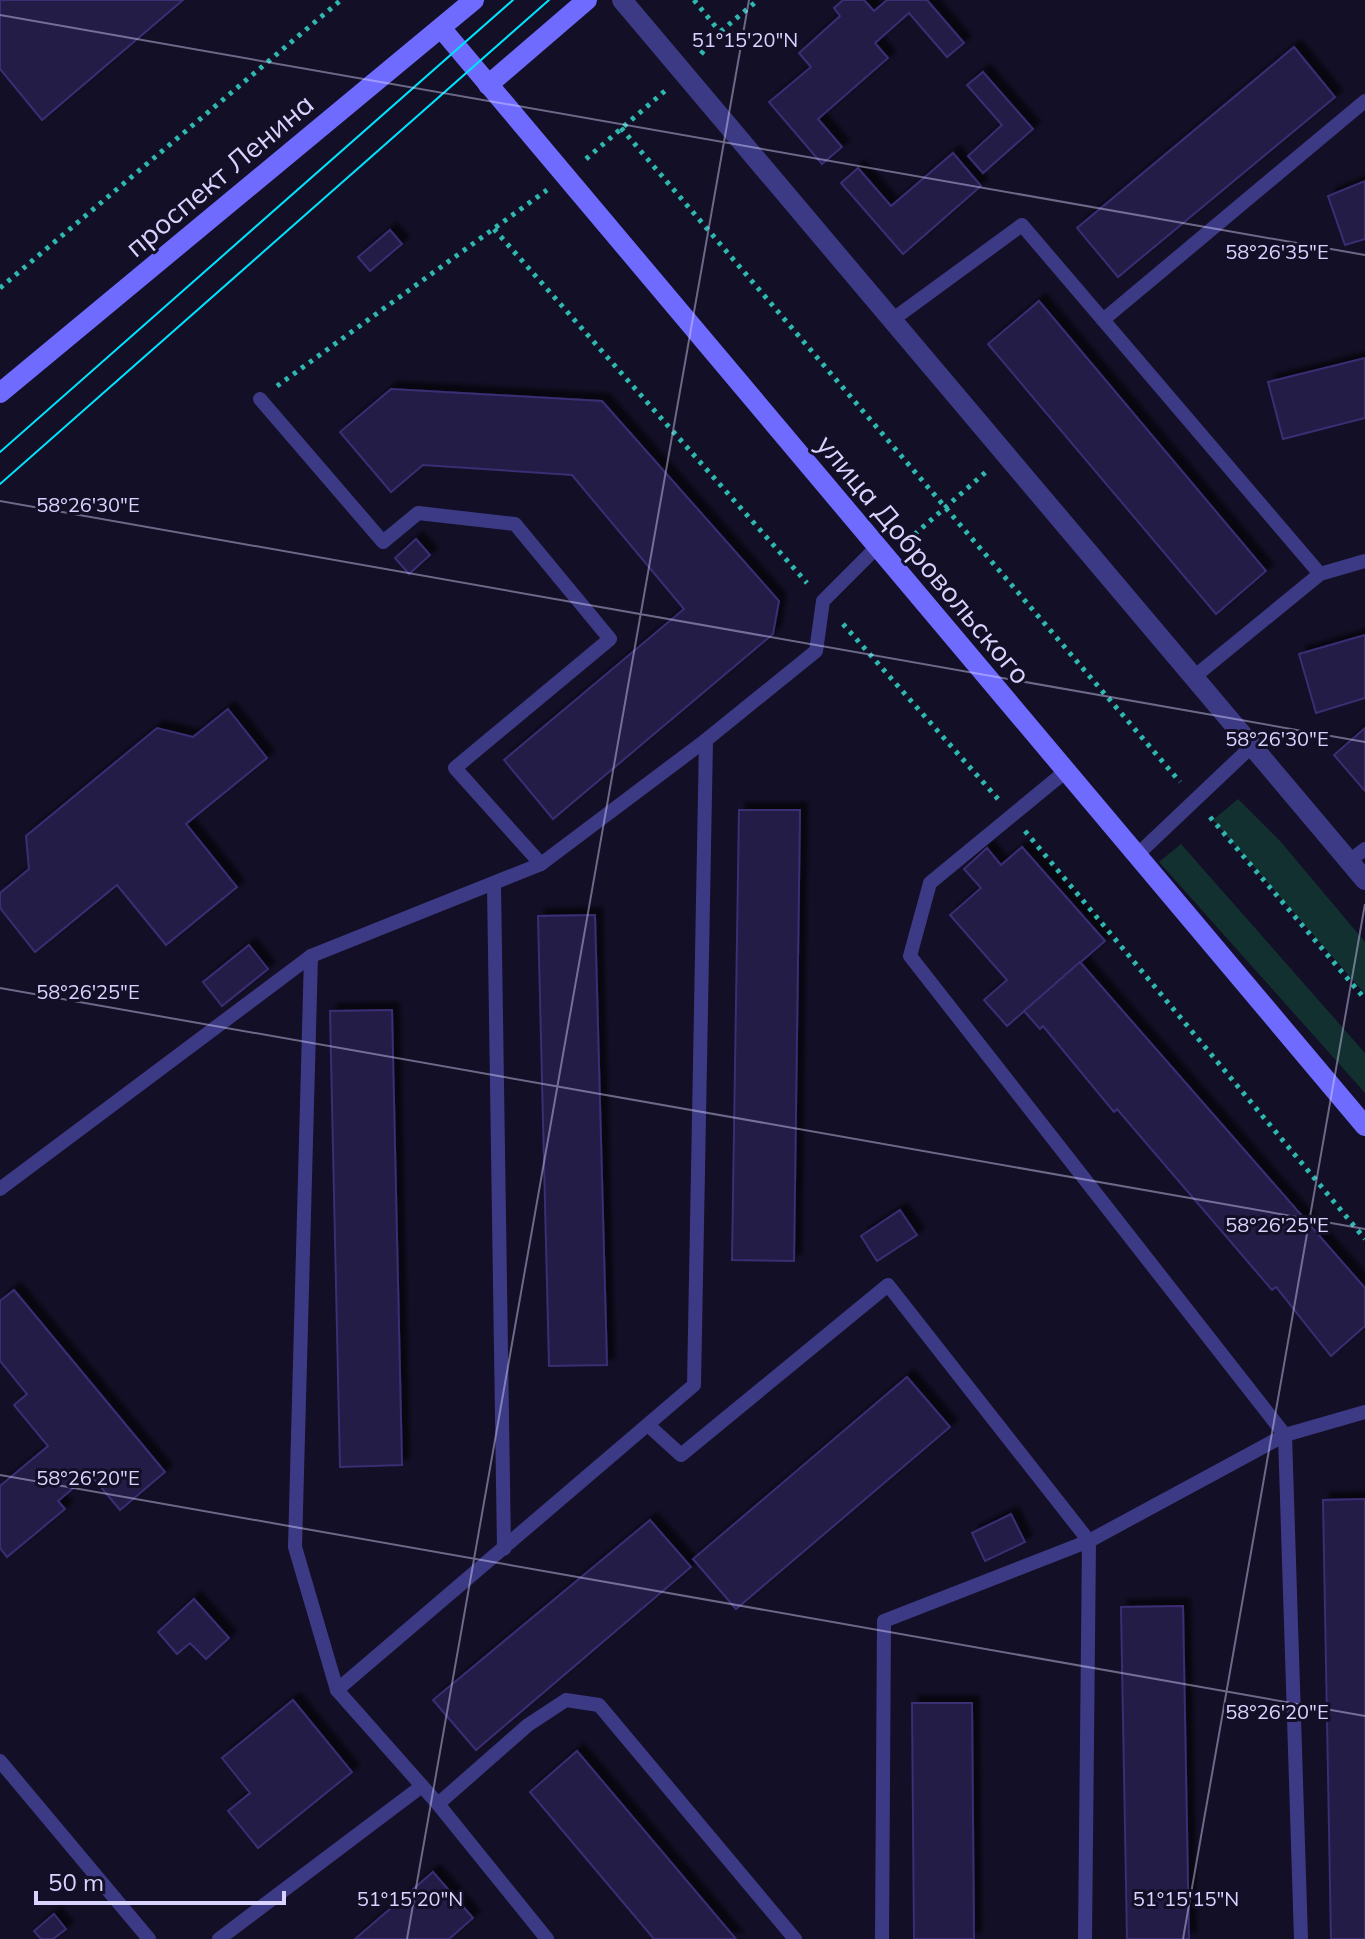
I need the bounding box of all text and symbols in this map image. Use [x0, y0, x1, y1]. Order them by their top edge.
text: 51°15'20"N [692, 27, 798, 52]
street label: проспект Ленина [118, 86, 320, 264]
text: 58°26'35"E [1225, 239, 1329, 264]
street label: улица Добровольского [809, 427, 1039, 691]
text: 58°26'30"E [36, 492, 140, 517]
text: 58°26'30"E [1225, 726, 1329, 751]
text: 58°26'25"E [36, 979, 140, 1004]
text: 58°26'25"E [1225, 1212, 1329, 1237]
text: 58°26'20"E [36, 1465, 140, 1490]
text: 58°26'20"E [1225, 1699, 1329, 1724]
scale bar [36, 1855, 284, 1905]
text: 50 m [48, 1867, 104, 1897]
text: 51°15'20"N [357, 1886, 463, 1911]
text: 51°15'15"N [1133, 1886, 1239, 1911]

